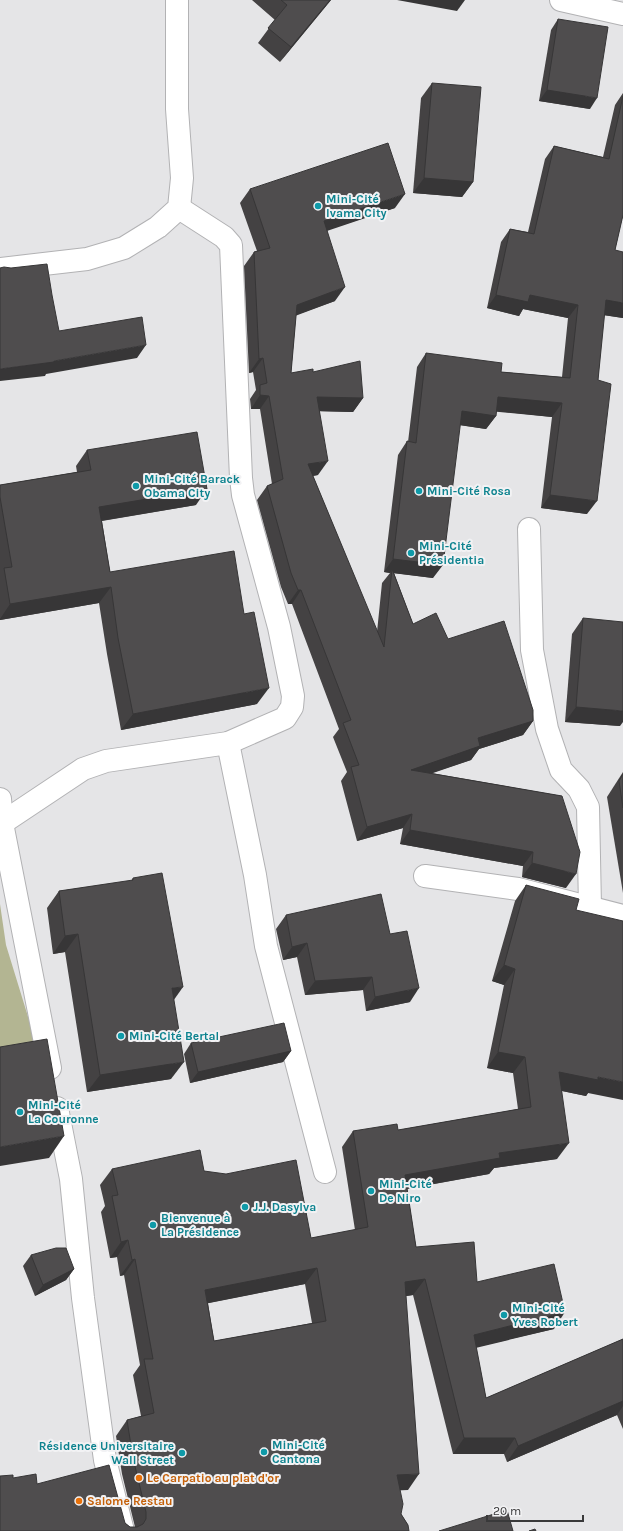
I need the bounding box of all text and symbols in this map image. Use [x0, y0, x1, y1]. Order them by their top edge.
place label: Mini-Cité Ivama City [326, 192, 387, 220]
marker: Mini-Cité Ivama City [313, 201, 323, 211]
place label: Mini-Cité Barack Obama City [144, 472, 240, 500]
marker: Mini-Cité Barack Obama City [131, 481, 141, 491]
place label: Mini-Cité Rosa [427, 484, 511, 498]
marker: Mini-Cité Rosa [414, 486, 424, 496]
place label: Mini-Cité Présidentia [419, 539, 484, 567]
marker: Mini-Cité Présidentia [406, 548, 416, 558]
place label: Mini-Cité Bertal [129, 1029, 219, 1043]
marker: Mini-Cité Bertal [116, 1031, 126, 1041]
place label: Mini-Cité La Couronne [28, 1098, 99, 1126]
marker: Mini-Cité La Couronne [15, 1107, 25, 1117]
place label: Mini-Cité De Niro [379, 1177, 432, 1205]
marker: Mini-Cité De Niro [366, 1186, 376, 1196]
place label: J.J. Dasylva [253, 1200, 316, 1214]
marker: J.J. Dasylva [240, 1202, 250, 1212]
place label: Bienvenue à La Présidence [161, 1211, 239, 1239]
marker: Bienvenue à La Présidence [148, 1220, 158, 1230]
place label: Mini-Cité Yves Robert [512, 1301, 578, 1329]
marker: Mini-Cité Yves Robert [499, 1310, 509, 1320]
place label: Mini-Cité Cantona [272, 1438, 325, 1466]
place label: Résidence Universitaire Wall Street [39, 1439, 174, 1467]
marker: Mini-Cité Cantona [259, 1447, 269, 1457]
marker: Résidence Universitaire Wall Street [177, 1448, 187, 1458]
place label: Le Carpatio au plat d'or [147, 1471, 279, 1485]
marker: Le Carpatio au plat d'or [134, 1473, 144, 1483]
place label: Salome Restau [87, 1494, 173, 1508]
marker: Salome Restau [74, 1496, 84, 1506]
scale bar [487, 1497, 583, 1523]
text: 20 m [493, 1504, 521, 1518]

